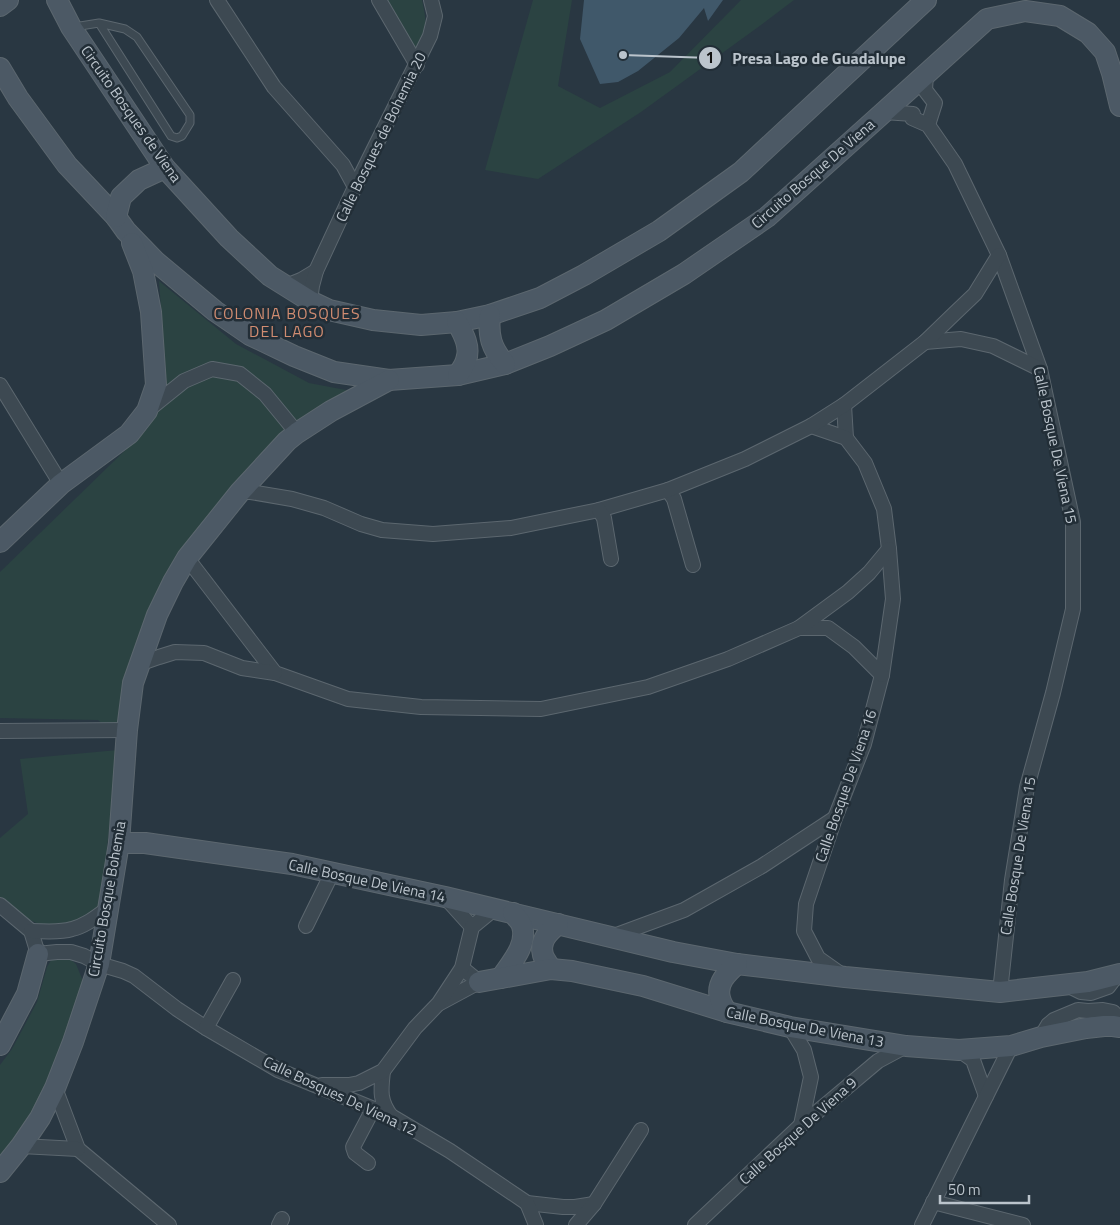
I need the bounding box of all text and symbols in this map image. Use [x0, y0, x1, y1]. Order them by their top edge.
street label: Circuito Bosques de Viena [75, 41, 188, 187]
callout: Presa Lago de Guadalupe [697, 43, 916, 74]
text: 1 [706, 46, 714, 69]
text: Presa Lago de Guadalupe [732, 46, 906, 70]
street label: Calle Bosques de Bohemia 20 [329, 48, 432, 226]
street label: Circuito Bosque De Viena [746, 113, 880, 234]
district label: COLONIA BOSQUES DEL LAGO [213, 301, 361, 343]
street label: Calle Bosque De Viena 15 [1028, 364, 1083, 526]
street label: Calle Bosque De Viena 16 [809, 706, 882, 865]
street label: Calle Bosque De Viena 15 [994, 775, 1041, 937]
street label: Circuito Bosque Bohemia [81, 819, 132, 979]
street label: Calle Bosque De Viena 14 [286, 853, 448, 908]
street label: Calle Bosque De Viena 13 [724, 1000, 886, 1053]
street label: Calle Bosques De Viena 12 [260, 1050, 421, 1141]
street label: Calle Bosque De Viena 9 [734, 1071, 862, 1190]
scale bar [940, 1172, 1029, 1204]
text: 50 m [948, 1178, 981, 1201]

